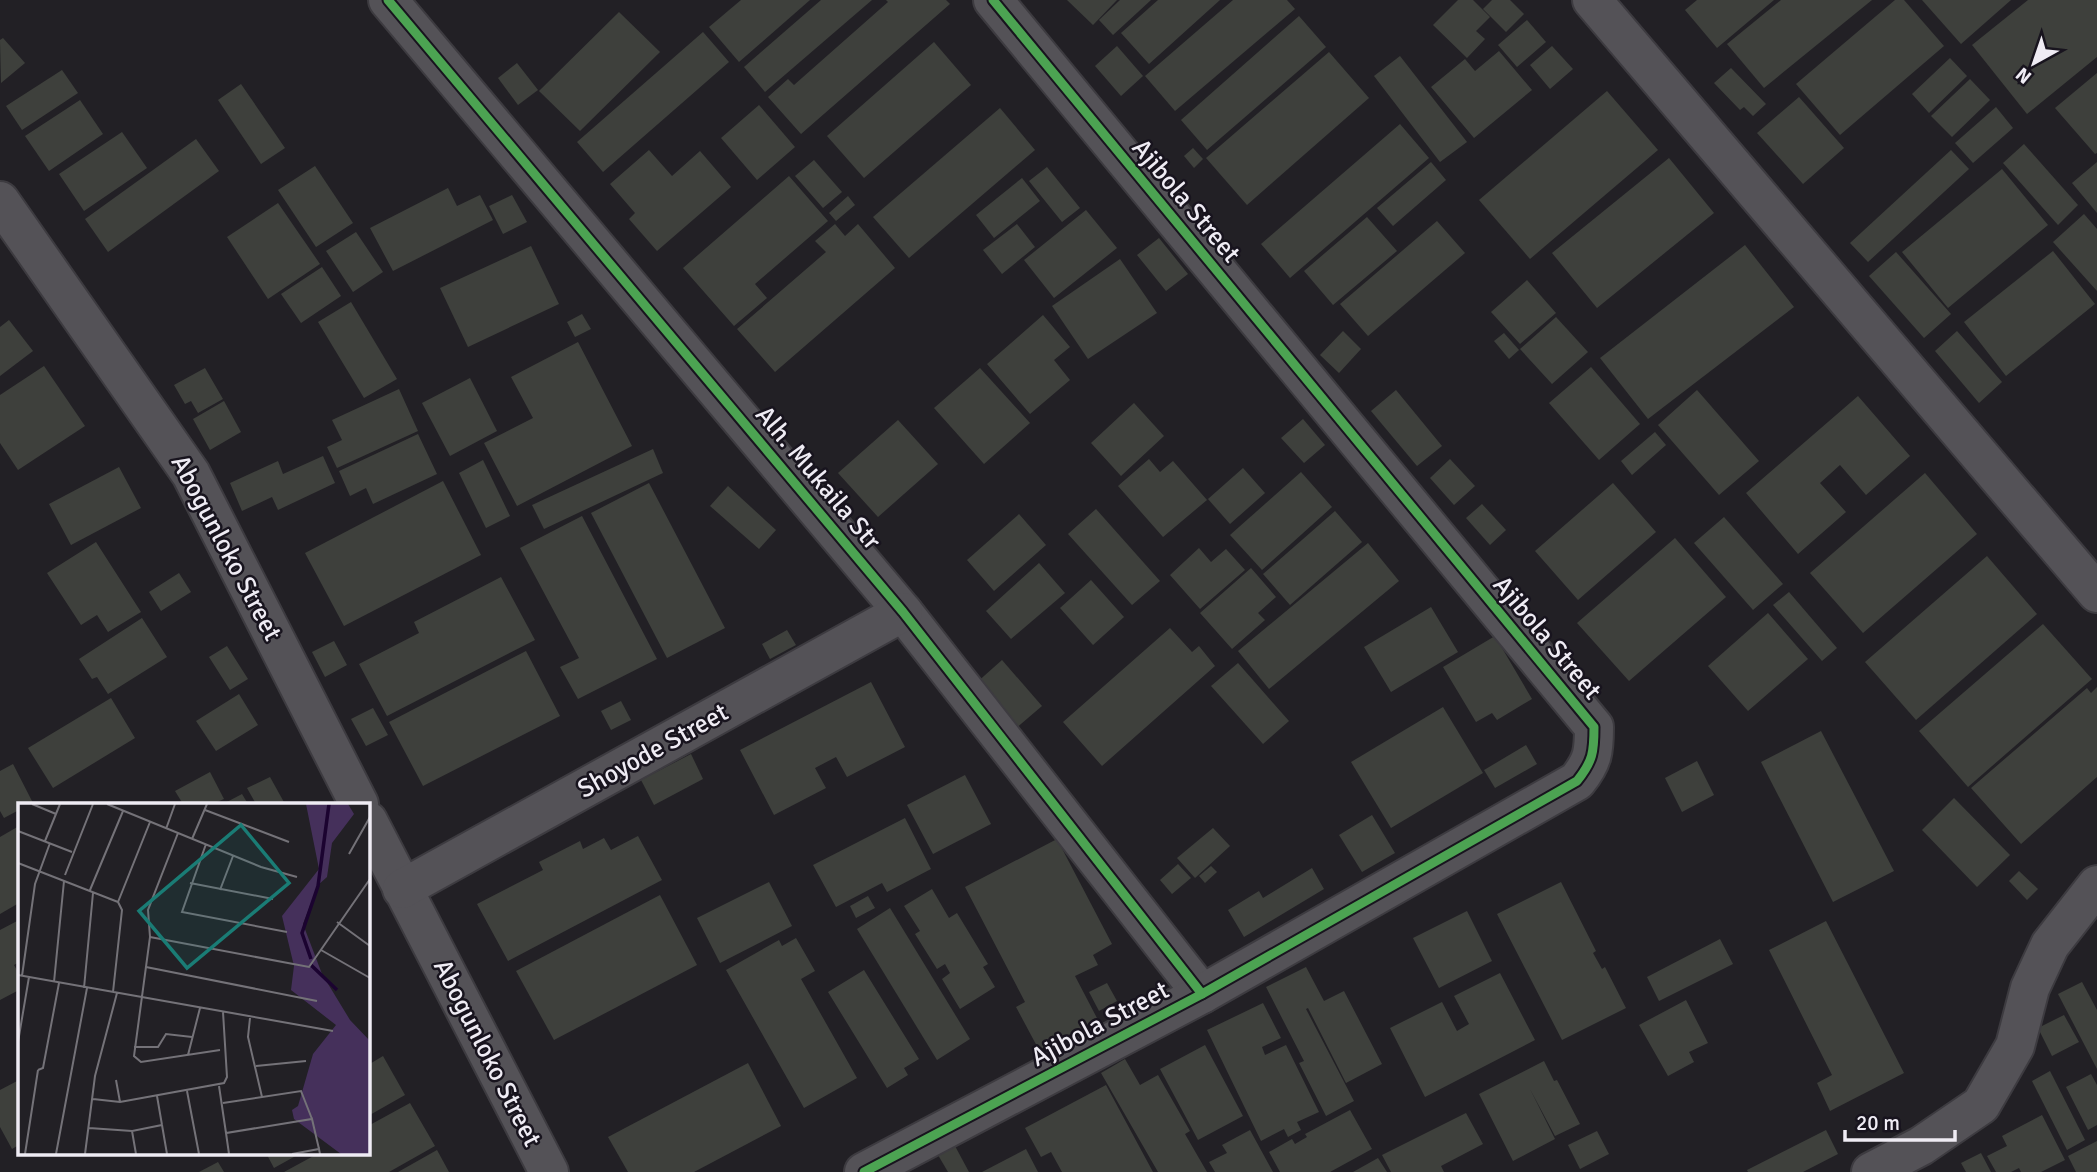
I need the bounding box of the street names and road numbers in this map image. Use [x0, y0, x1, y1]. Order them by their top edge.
street label: Ajibola Street [1125, 133, 1247, 269]
street label: Alh. Mukaila Str [748, 399, 888, 557]
street label: Abogunloko Street [164, 450, 288, 646]
street label: Ajibola Street [1486, 570, 1608, 706]
street label: Shoyode Street [572, 696, 734, 806]
street label: Abogunloko Street [426, 954, 548, 1152]
street label: Ajibola Street [1026, 974, 1174, 1074]

